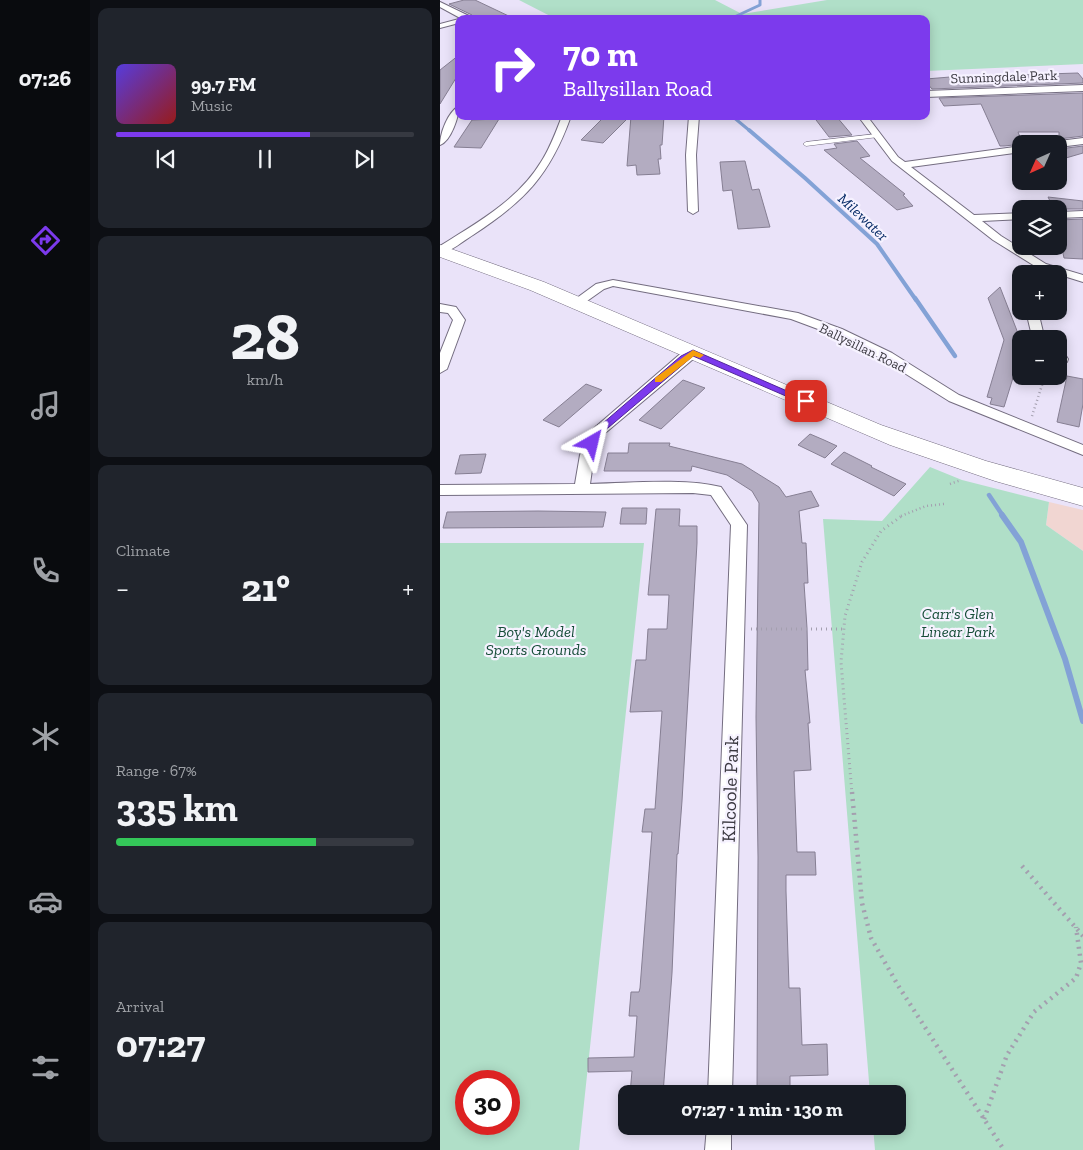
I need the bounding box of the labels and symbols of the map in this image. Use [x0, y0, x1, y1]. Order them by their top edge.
street label: Sunningdale Park [950, 67, 1058, 87]
north arrow [1012, 135, 1068, 190]
water label: Milewater [834, 189, 892, 245]
street label: Ballysillan Road [817, 320, 910, 377]
pin [785, 380, 827, 422]
position arrow [565, 416, 617, 468]
park label: Carr's Glen Linear Park [921, 604, 995, 641]
park label: Boy's Model Sports Grounds [485, 622, 587, 659]
street label: Kilcoole Park [717, 735, 743, 843]
speed limit sign: 30 [455, 1070, 520, 1135]

